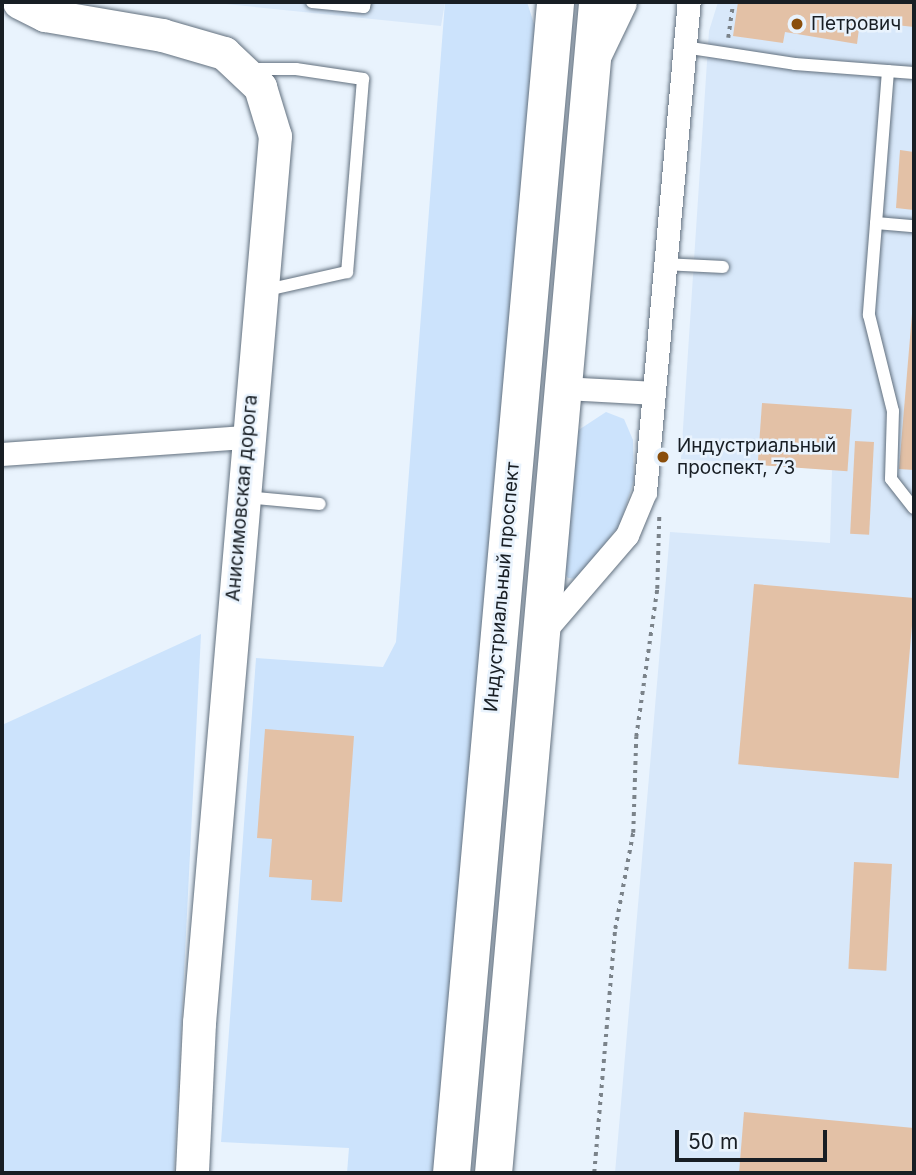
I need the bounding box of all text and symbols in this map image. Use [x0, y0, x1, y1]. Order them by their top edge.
place label: Петрович [811, 13, 901, 35]
marker: Петрович [789, 16, 805, 32]
street label: Анисимовская дорога [222, 394, 262, 602]
place label: Индустриальный проспект, 73 [677, 435, 836, 479]
marker: Индустриальный проспект, 73 [655, 449, 671, 465]
street label: Индустриальный проспект [480, 461, 524, 713]
scale bar [678, 1116, 830, 1160]
text: 50 m [688, 1129, 738, 1154]

